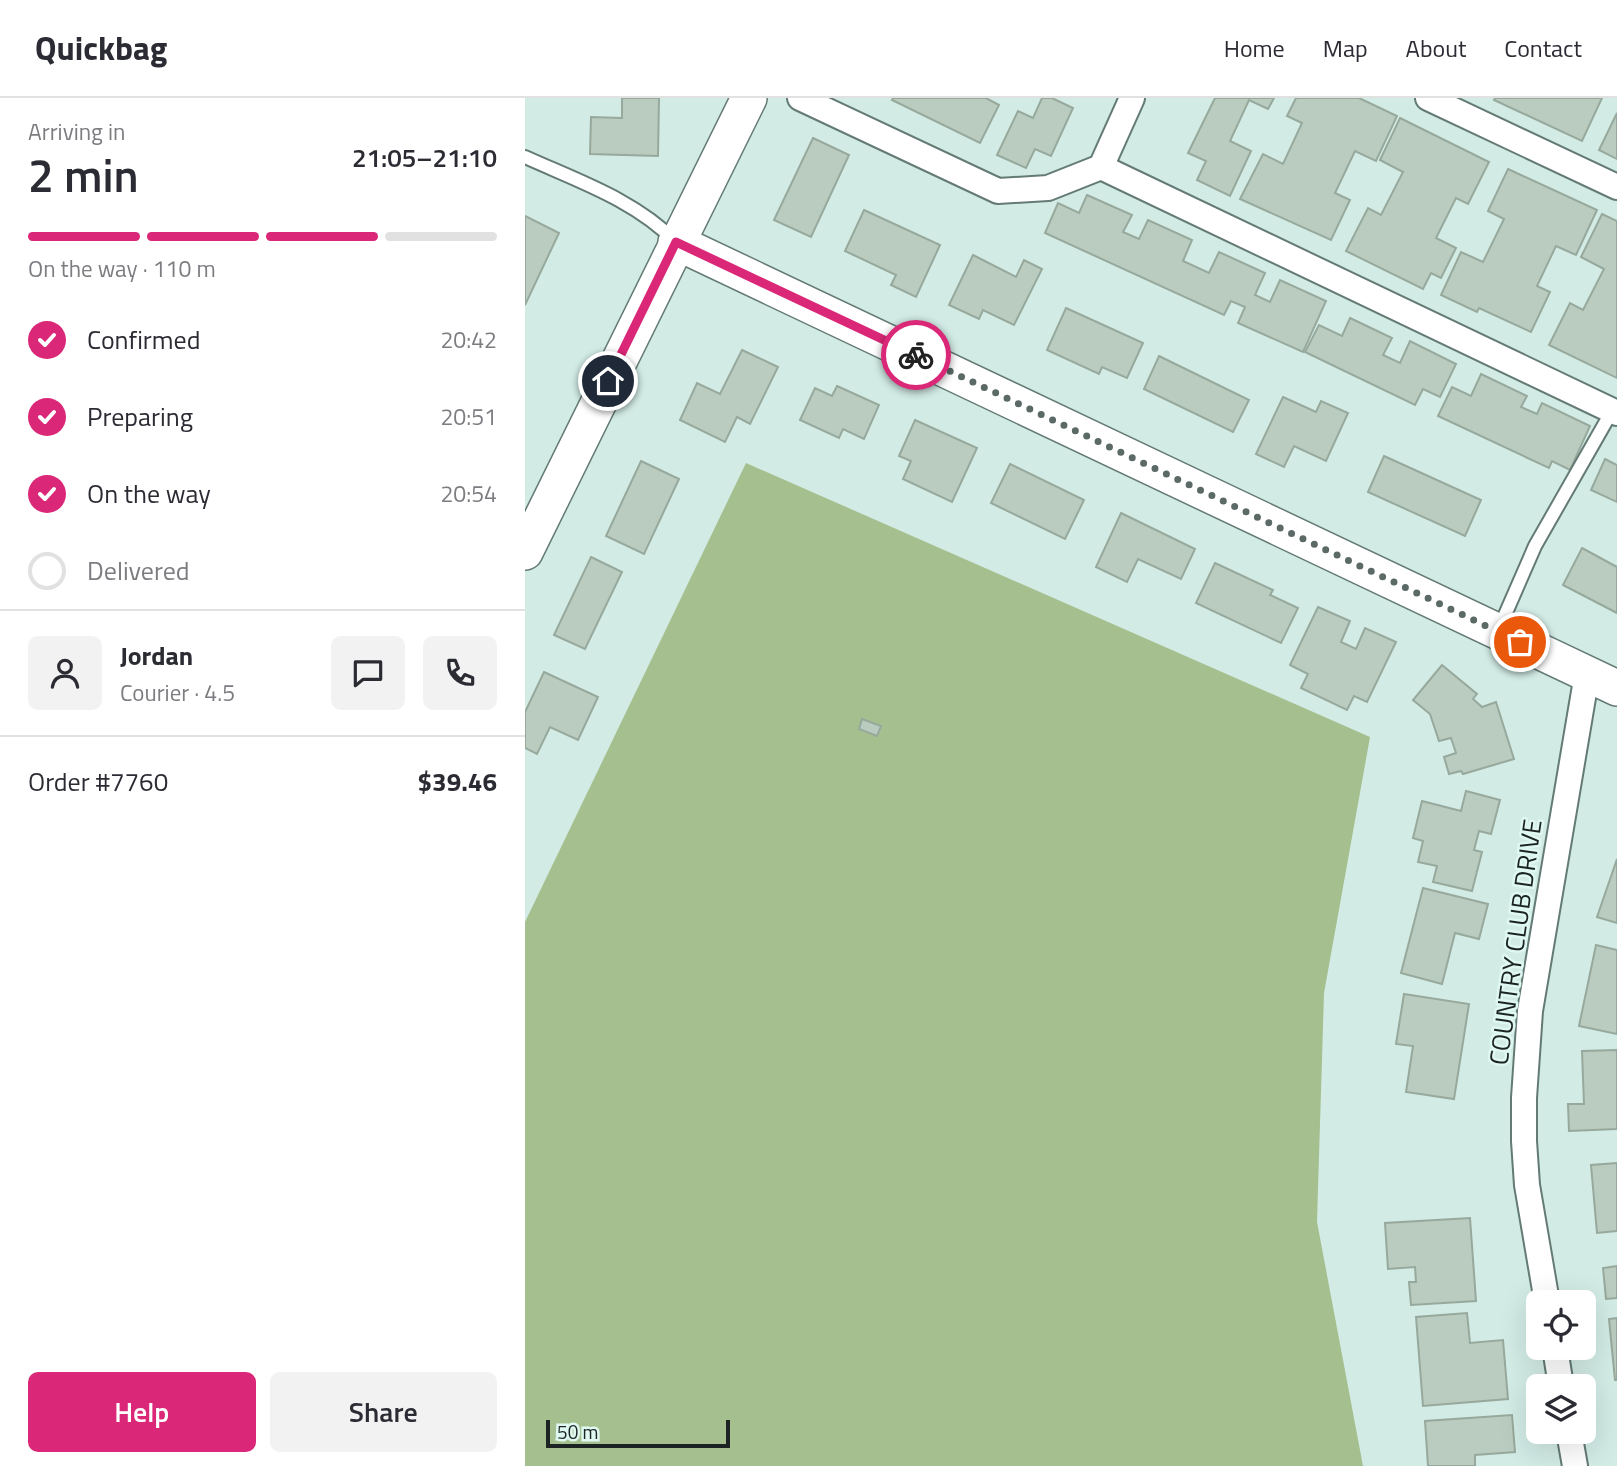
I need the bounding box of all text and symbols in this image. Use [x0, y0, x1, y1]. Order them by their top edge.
text: Quickbag [35, 23, 167, 73]
text: Home [1224, 30, 1285, 66]
text: Map [1323, 30, 1368, 66]
text: About [1406, 30, 1466, 66]
text: Contact [1504, 30, 1582, 66]
text: Arriving in [28, 114, 125, 149]
text: 21:05–21:10 [352, 138, 497, 177]
text: 2 min [28, 140, 139, 210]
text: On the way · 110 m [28, 251, 216, 286]
text: Confirmed [87, 320, 201, 359]
courier [881, 320, 951, 390]
icon: check [28, 321, 66, 359]
text: 20:42 [440, 322, 497, 357]
icon: bike [897, 336, 935, 374]
pin [578, 351, 638, 411]
icon: home [589, 362, 627, 400]
text: Preparing [87, 397, 193, 436]
icon: check [28, 398, 66, 436]
text: 20:51 [440, 399, 497, 434]
text: On the way [87, 474, 211, 513]
icon: check [28, 475, 66, 513]
text: 20:54 [440, 476, 497, 511]
text: Delivered [87, 551, 190, 590]
pin [1490, 612, 1550, 672]
icon: bag [1501, 623, 1539, 661]
button: person [28, 636, 102, 710]
text: Jordan [120, 636, 193, 675]
button: chat [331, 636, 405, 710]
button: phone [423, 636, 497, 710]
text: Courier · 4.5 [120, 675, 235, 710]
text: Order #7760 [28, 762, 168, 801]
text: $39.46 [418, 762, 497, 801]
street label: COUNTRY CLUB DRIVE [1478, 817, 1552, 1067]
map controls [1526, 1290, 1596, 1444]
button: locate [1526, 1290, 1596, 1360]
button: Help [28, 1372, 256, 1452]
button: Share [270, 1372, 497, 1452]
button: layers [1526, 1374, 1596, 1444]
scale bar [546, 1417, 730, 1449]
text: 50 m [557, 1417, 598, 1446]

